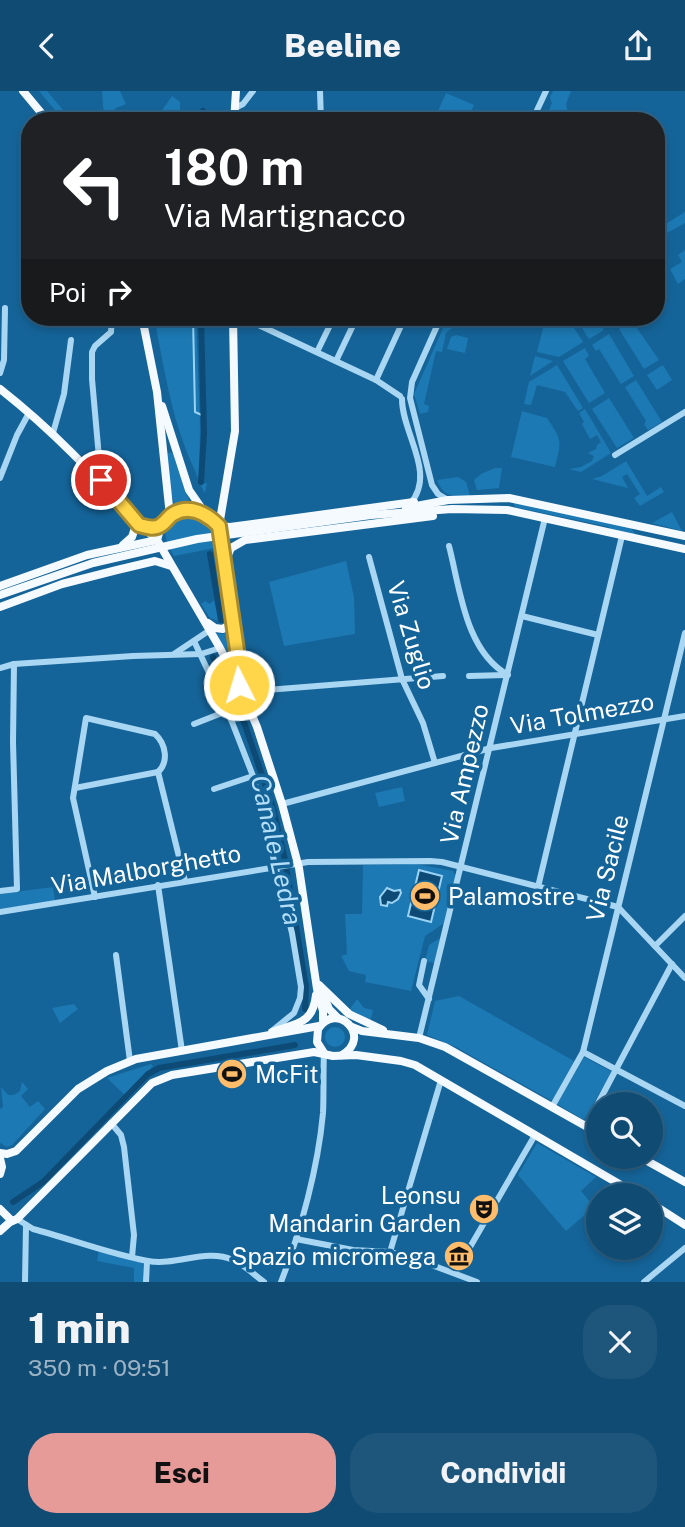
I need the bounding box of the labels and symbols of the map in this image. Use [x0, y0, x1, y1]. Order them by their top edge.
pin [71, 450, 131, 510]
street label: Via Zuglio [382, 577, 442, 693]
position arrow [202, 648, 276, 722]
street label: Via Tolmezzo [508, 687, 656, 739]
street label: Via Ampezzo [434, 701, 494, 847]
water label: Canale Ledra [245, 772, 309, 928]
street label: Via Sacile [580, 811, 634, 925]
street label: Via Malborghetto [49, 839, 243, 899]
sports icon: Palamostre [408, 879, 442, 913]
place label: Palamostre [448, 882, 575, 910]
sports icon: McFit [215, 1057, 249, 1091]
place label: McFit [255, 1060, 319, 1088]
place label: Leonsu Mandarin Garden [268, 1181, 461, 1237]
theatre icon: Leonsu Mandarin Garden [467, 1192, 501, 1226]
museum icon: Spazio micromega [442, 1239, 476, 1273]
place label: Spazio micromega [231, 1242, 436, 1270]

